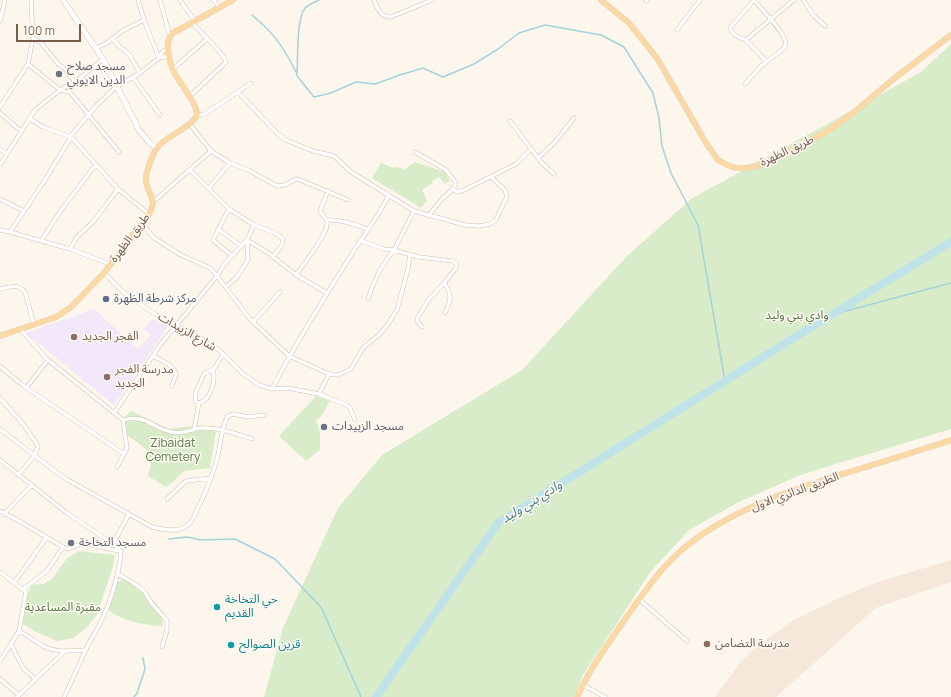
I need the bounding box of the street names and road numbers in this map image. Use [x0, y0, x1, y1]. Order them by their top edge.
street label: طريق الظهرة [758, 132, 816, 170]
street label: طريق الظهرة [107, 211, 153, 265]
street label: شارع الزبيدات [155, 310, 219, 354]
street label: الطريق الدائري الاول [749, 469, 841, 515]

